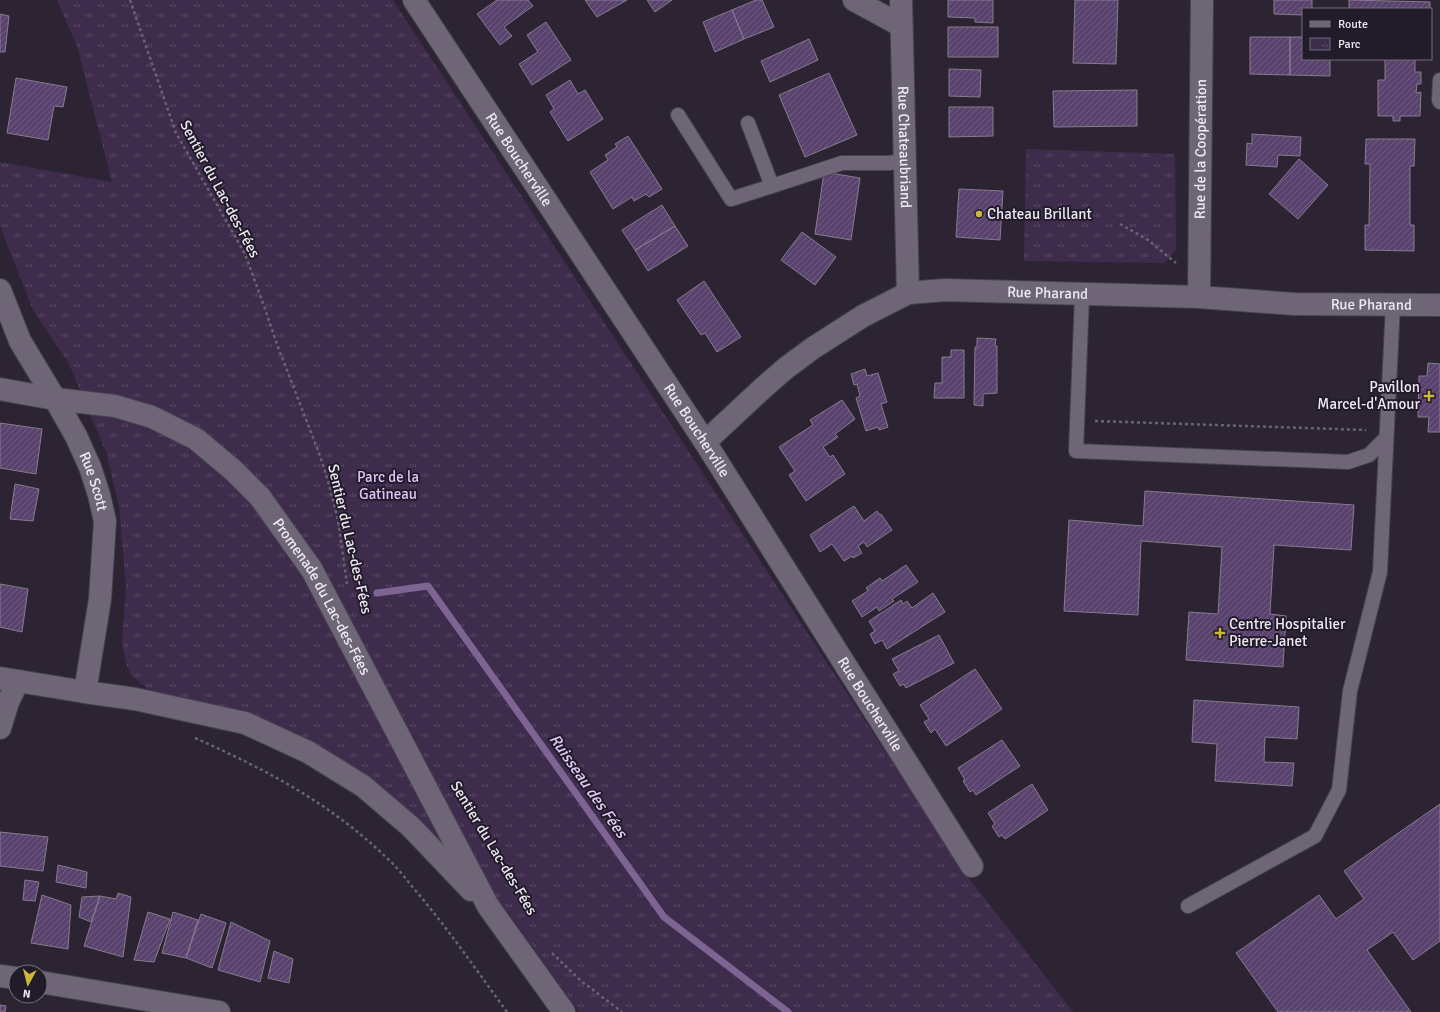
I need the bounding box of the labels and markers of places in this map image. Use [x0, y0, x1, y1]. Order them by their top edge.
place label: Chateau Brillant [987, 205, 1092, 223]
marker: Chateau Brillant [974, 209, 984, 219]
place label: Pavillon Marcel-d'Amour [1317, 378, 1420, 413]
marker: Pavillon Marcel-d'Amour [1423, 390, 1435, 402]
place label: Centre Hospitalier Pierre-Janet [1229, 615, 1346, 650]
marker: Centre Hospitalier Pierre-Janet [1214, 627, 1226, 639]

